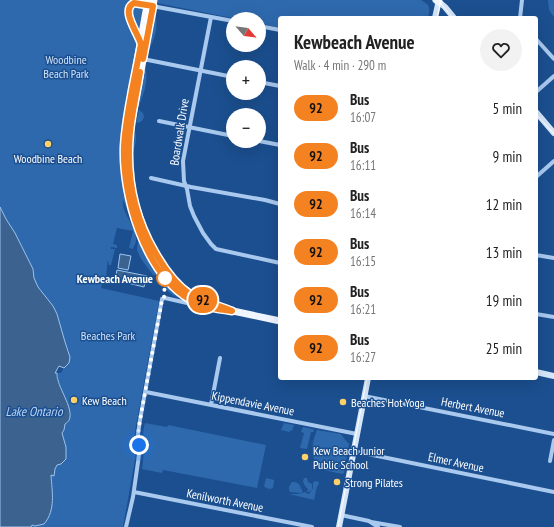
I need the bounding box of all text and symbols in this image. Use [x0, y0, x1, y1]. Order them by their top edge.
north arrow [226, 12, 266, 52]
map controls [226, 12, 266, 148]
button: heart [480, 29, 522, 71]
text: Kewbeach Avenue [294, 30, 415, 54]
park label: Woodbine Beach Park [43, 52, 89, 81]
text: Walk · 4 min · 290 m [294, 57, 386, 74]
button: + [226, 60, 266, 100]
text: Bus [350, 90, 369, 109]
street label: Boardwalk Drive [166, 97, 192, 167]
text: 92 [309, 99, 323, 117]
text: 5 min [492, 99, 522, 118]
button: − [226, 108, 266, 148]
text: 16:07 [350, 109, 376, 126]
text: Bus [350, 138, 369, 157]
marker: Woodbine Beach [43, 139, 53, 149]
text: 92 [309, 147, 323, 165]
text: 9 min [492, 147, 522, 166]
place label: Woodbine Beach [14, 151, 82, 166]
text: 16:11 [350, 157, 376, 174]
text: Bus [350, 186, 369, 205]
text: 92 [309, 195, 323, 213]
text: 12 min [486, 195, 522, 214]
text: 16:14 [350, 205, 376, 222]
text: Bus [350, 234, 369, 253]
text: 92 [309, 243, 323, 261]
text: 13 min [486, 243, 522, 262]
text: 16:15 [350, 253, 376, 270]
marker: Kewbeach Avenue [156, 269, 174, 287]
place label: Kewbeach Avenue [77, 271, 153, 286]
text: Bus [350, 282, 369, 301]
line badge: 92 [185, 287, 221, 313]
text: 92 [196, 291, 210, 309]
text: 92 [309, 291, 323, 309]
text: 19 min [486, 291, 522, 310]
text: 16:21 [350, 301, 376, 318]
park label: Beaches Park [81, 328, 136, 343]
text: Bus [350, 330, 369, 349]
text: 92 [309, 339, 323, 357]
text: 25 min [486, 339, 522, 358]
text: 16:27 [350, 349, 376, 366]
street label: Kippendavie Avenue [210, 388, 296, 418]
place label: Kew Beach [82, 393, 127, 408]
street label: Herbert Avenue [440, 394, 506, 421]
marker: Kew Beach [69, 395, 79, 405]
place label: Beaches Hot Yoga [351, 395, 425, 410]
marker: Beaches Hot Yoga [338, 397, 348, 407]
water label: Lake Ontario [5, 403, 64, 420]
your location [129, 435, 149, 455]
place label: Kew Beach Junior Public School [313, 443, 385, 472]
street label: Elmer Avenue [427, 449, 485, 475]
marker: Kew Beach Junior Public School [300, 452, 310, 462]
place label: Strong Pilates [345, 475, 403, 490]
marker: Strong Pilates [332, 477, 342, 487]
street label: Kenilworth Avenue [185, 485, 265, 515]

